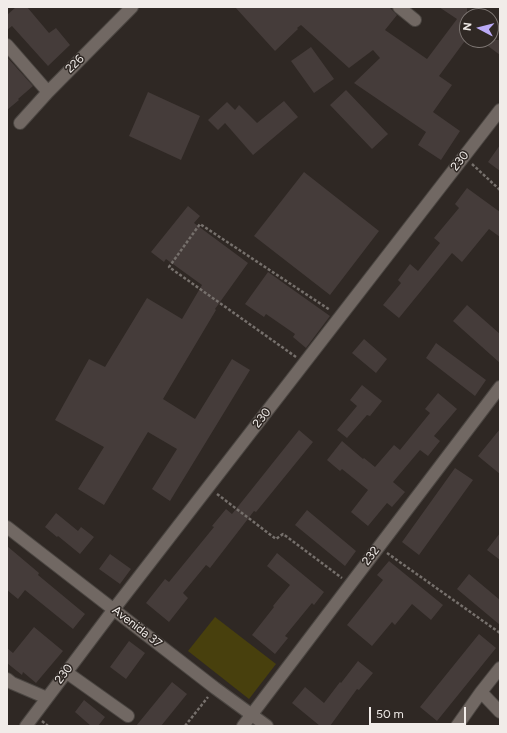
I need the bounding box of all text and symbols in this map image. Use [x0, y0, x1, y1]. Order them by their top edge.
north arrow [459, 8, 499, 48]
text: N [461, 22, 475, 32]
street label: 226 [63, 52, 87, 76]
street label: 230 [448, 148, 472, 174]
street label: 230 [250, 405, 274, 431]
street label: 232 [359, 544, 383, 568]
street label: Avenida 37 [109, 603, 165, 651]
street label: 230 [52, 661, 76, 687]
scale bar [371, 699, 468, 725]
text: 50 m [376, 707, 404, 721]

